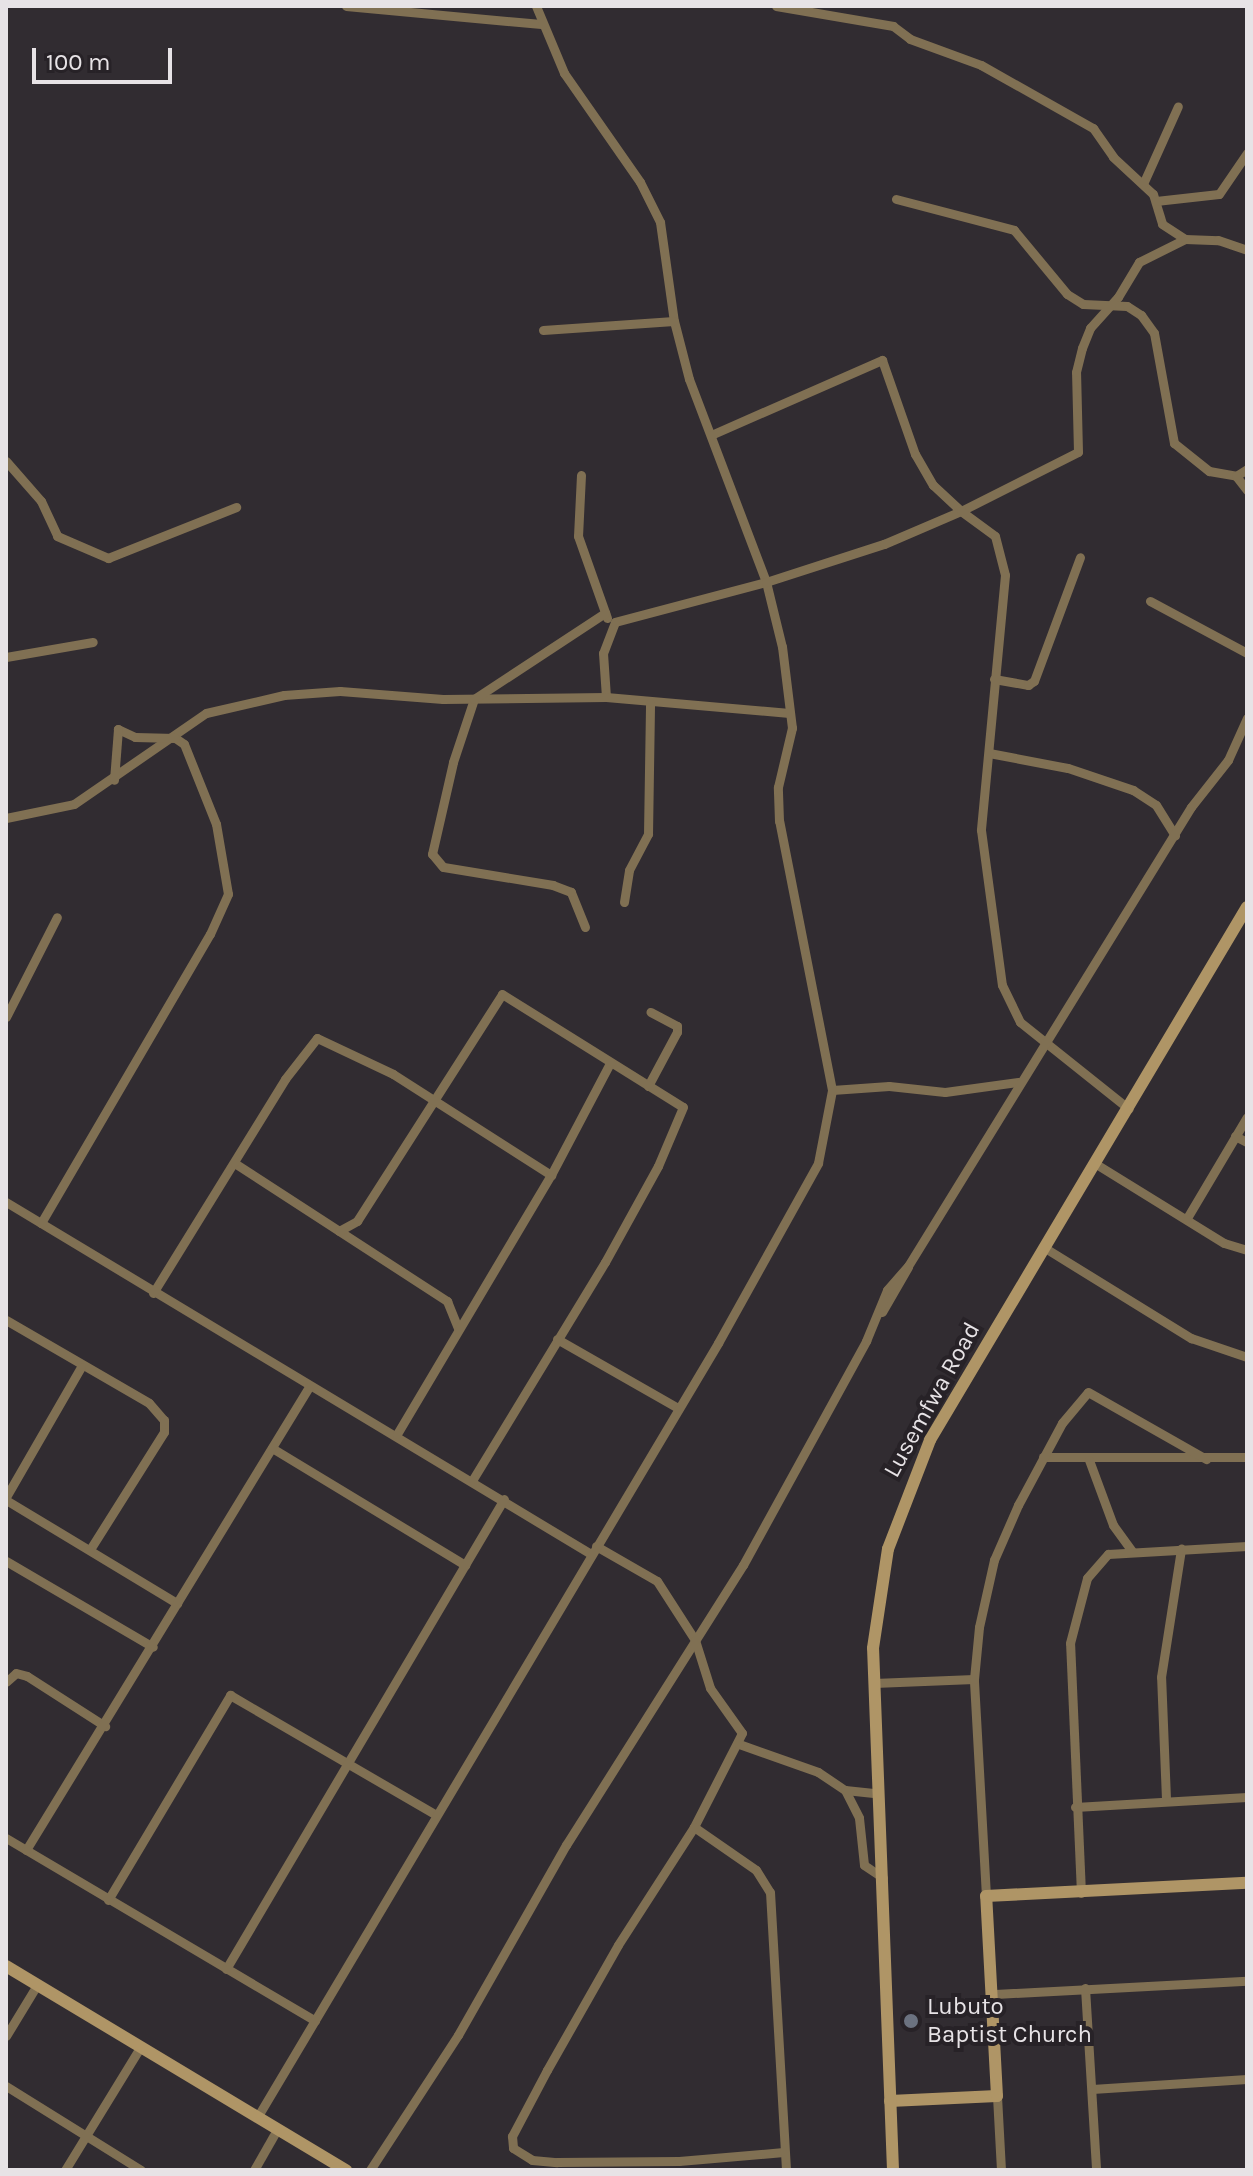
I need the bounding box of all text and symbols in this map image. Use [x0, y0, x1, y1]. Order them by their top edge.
scale bar [36, 32, 176, 82]
text: 100 m [46, 48, 111, 76]
street label: Lusemfwa Road [877, 1317, 987, 1483]
place label: Lubuto Baptist Church [927, 1993, 1092, 2049]
marker: Lubuto Baptist Church [902, 2012, 920, 2030]

